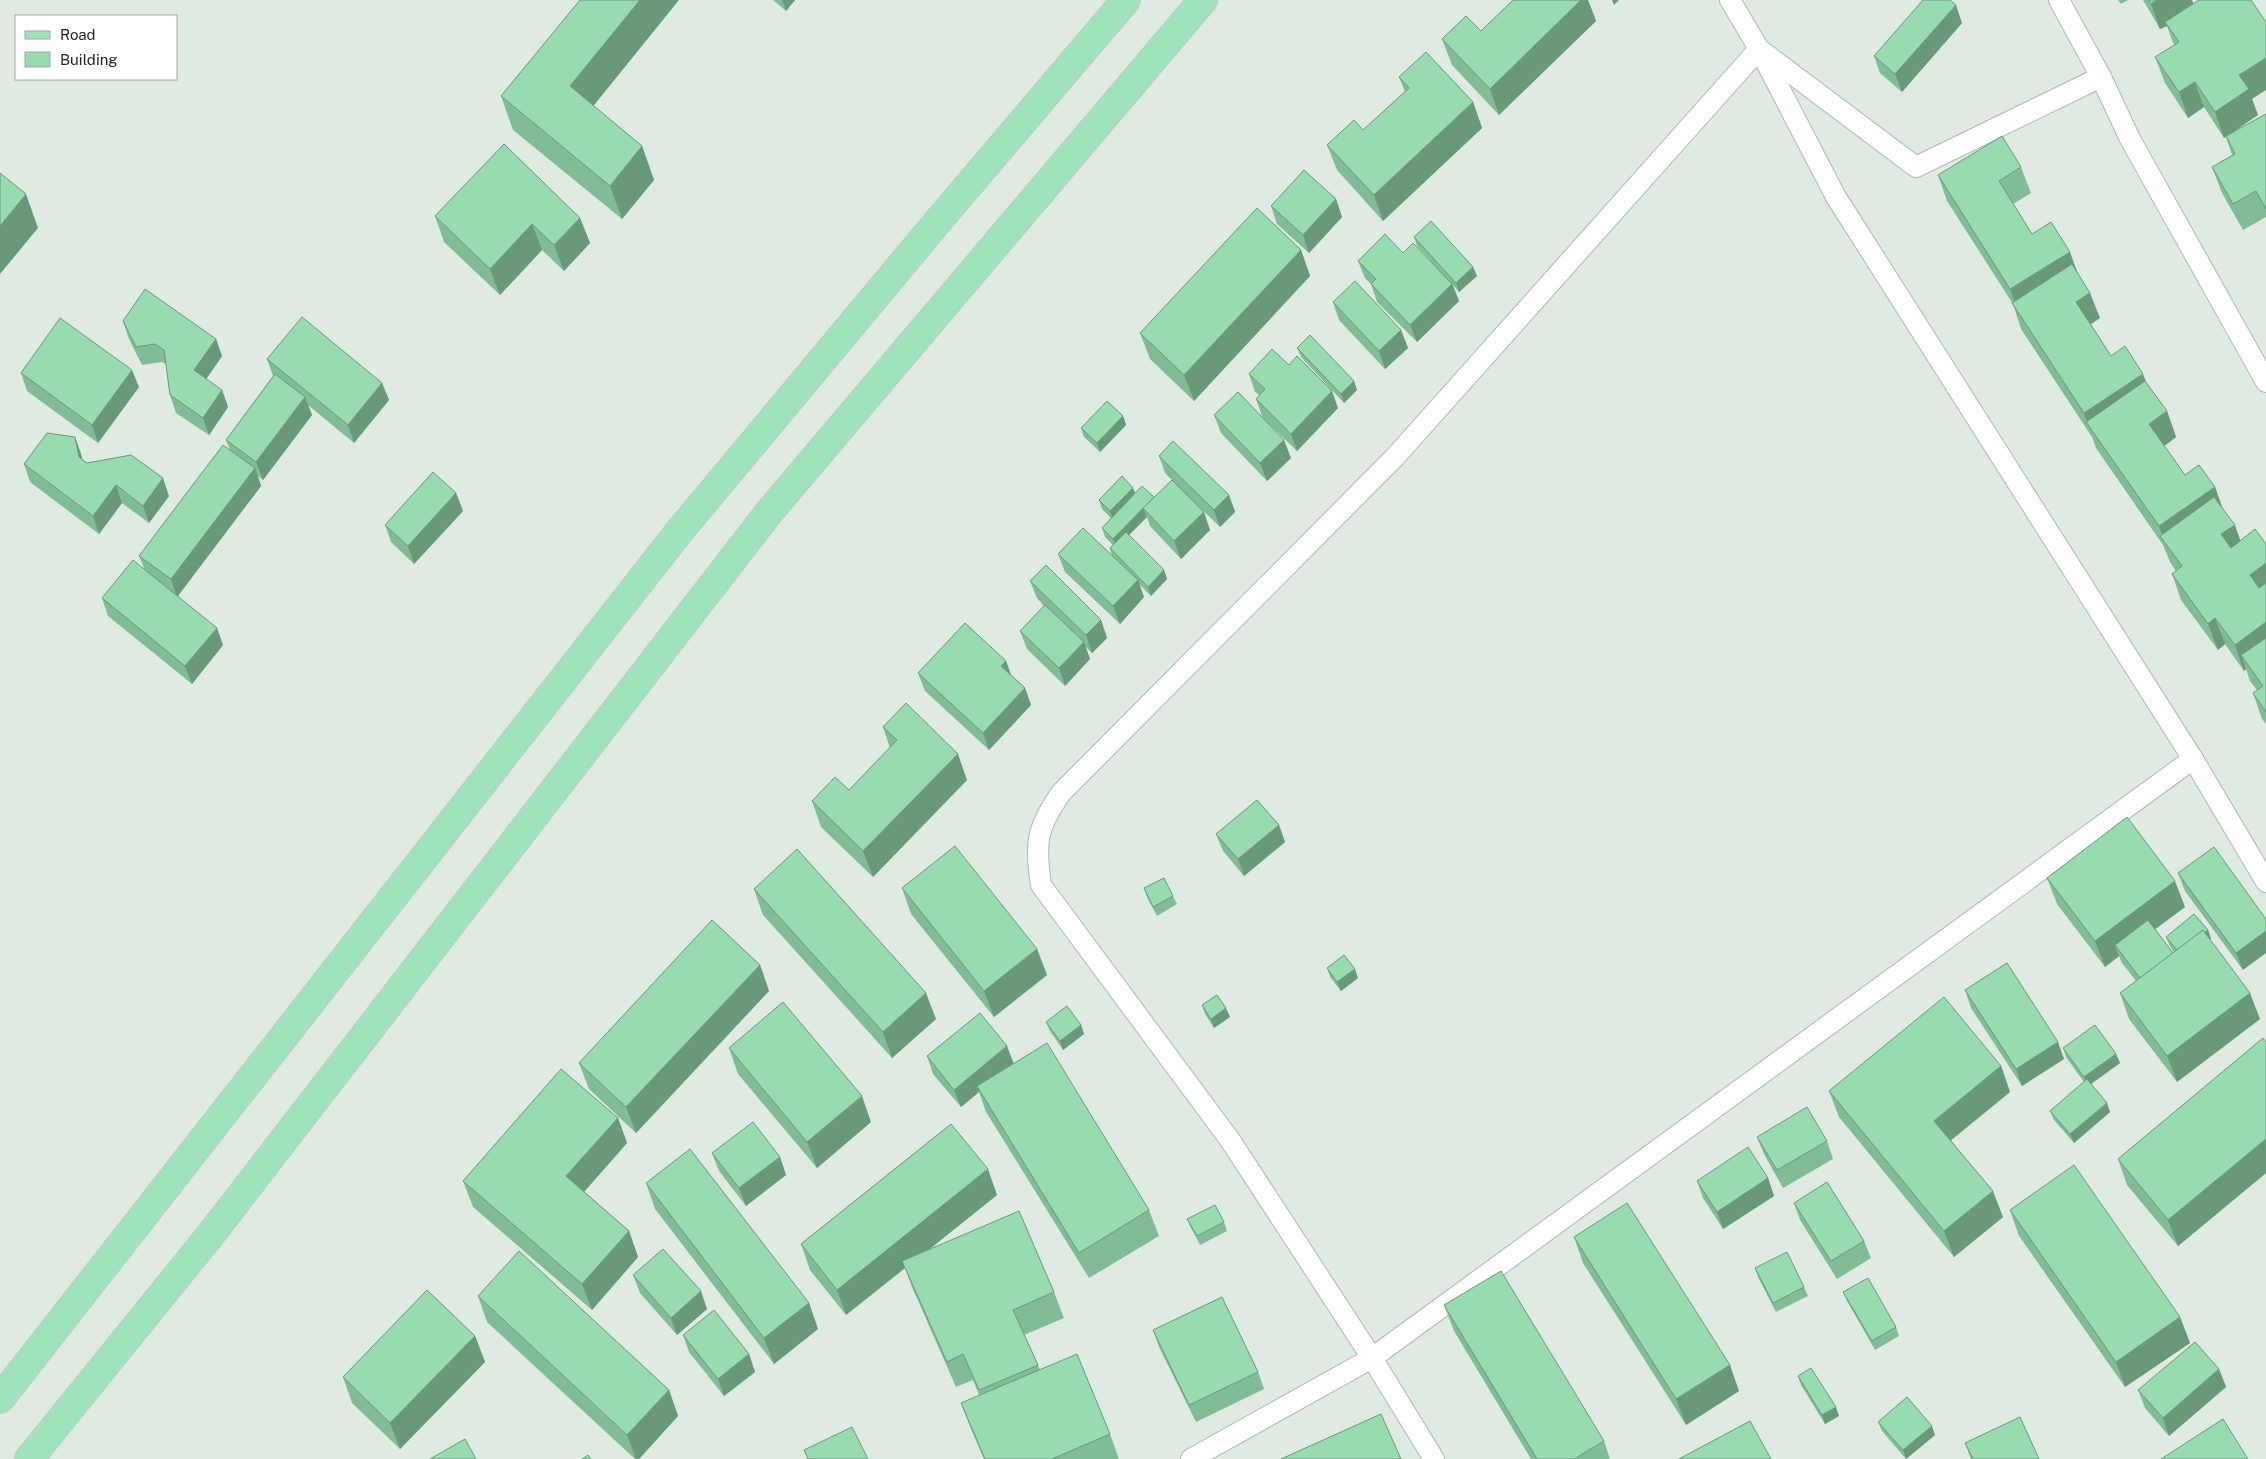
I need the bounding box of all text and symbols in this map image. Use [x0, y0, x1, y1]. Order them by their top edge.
legend [15, 15, 178, 80]
text: Road [60, 26, 96, 43]
text: Building [60, 51, 118, 68]

